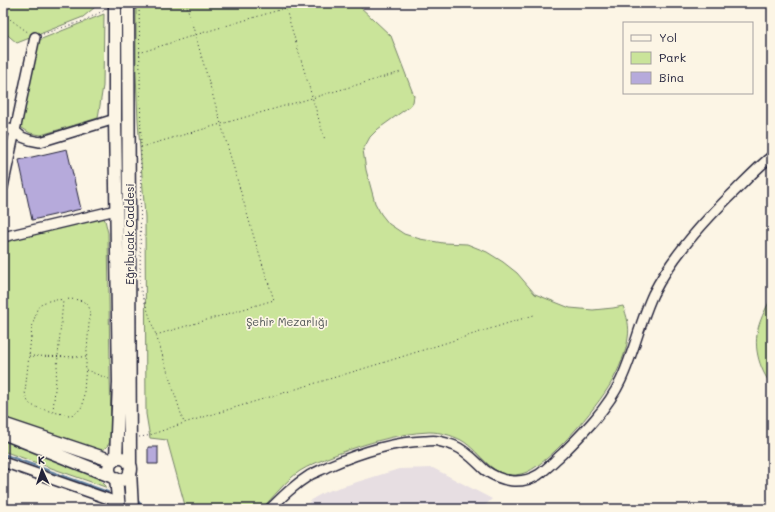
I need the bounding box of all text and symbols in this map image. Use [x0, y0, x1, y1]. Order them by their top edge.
legend [623, 22, 753, 94]
text: Yol [659, 29, 677, 45]
text: Park [659, 49, 686, 65]
text: Bina [659, 69, 684, 85]
street label: Eğribucak Caddesi [122, 183, 137, 285]
park label: Şehir Mezarlığı [246, 314, 328, 329]
north arrow [22, 450, 62, 490]
text: K [37, 452, 45, 467]

